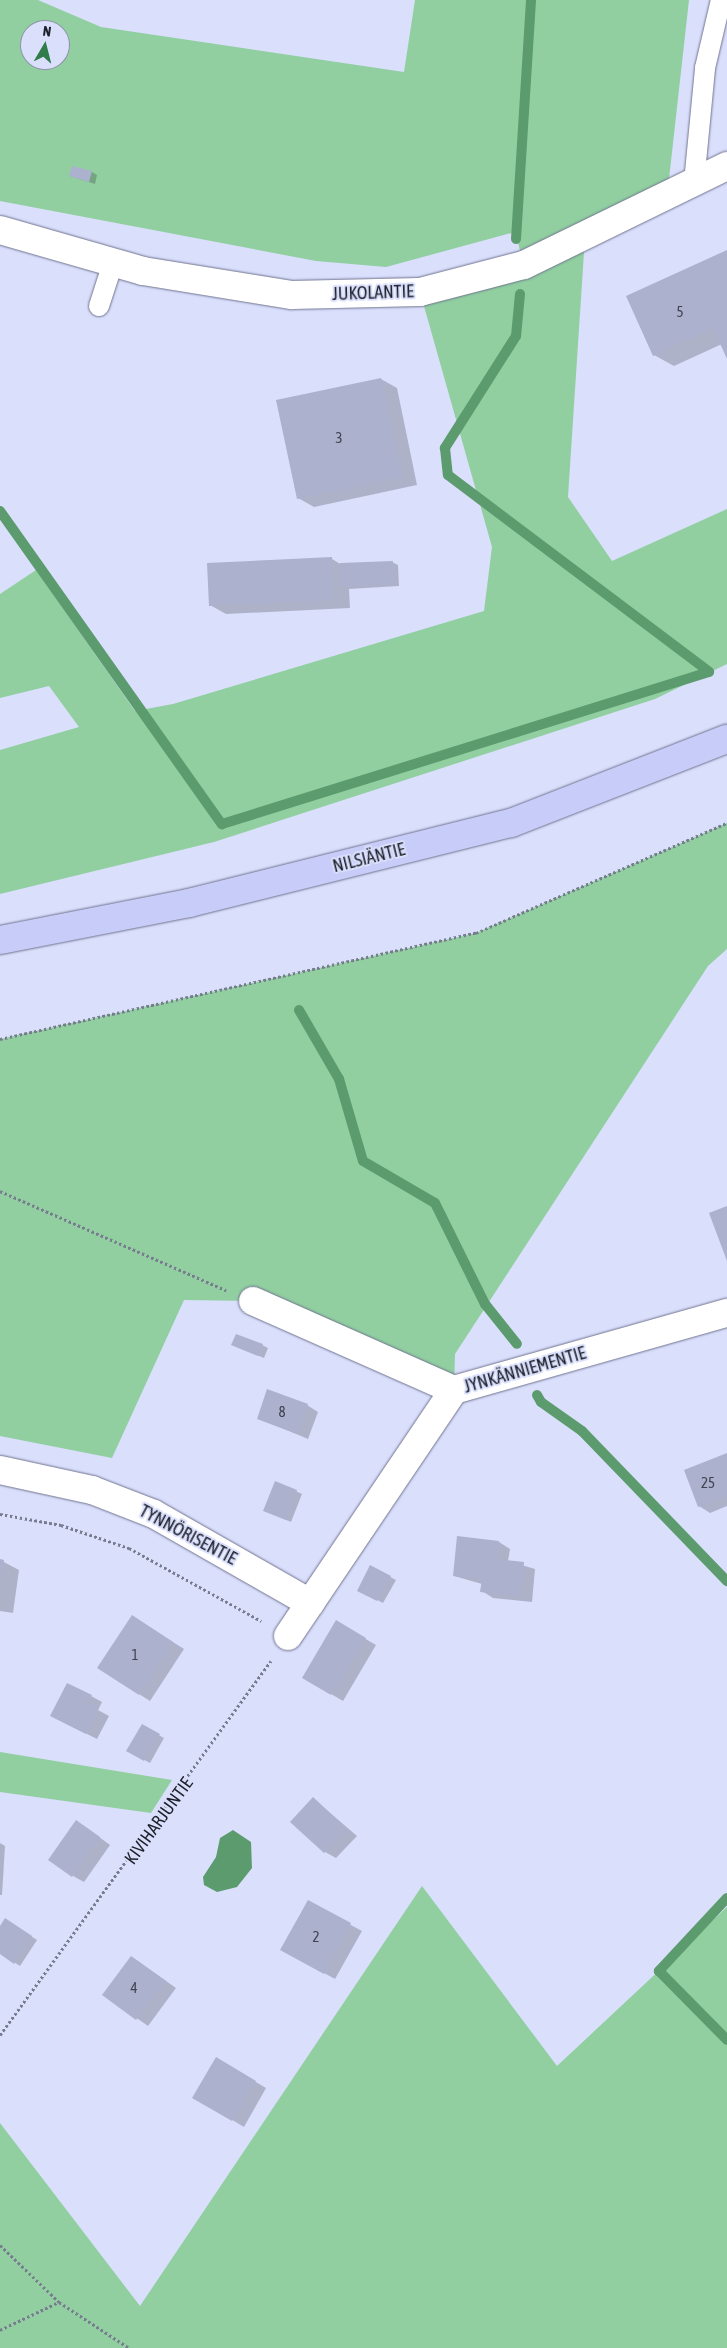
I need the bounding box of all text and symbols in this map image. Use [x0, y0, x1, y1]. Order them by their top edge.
north arrow [20, 20, 70, 70]
text: N [42, 23, 52, 40]
street label: JUKOLANTIE [332, 281, 414, 305]
house number: 5 [676, 303, 684, 321]
house number: 3 [335, 429, 343, 447]
street label: NILSIÄNTIE [331, 839, 407, 877]
street label: JYNKÄNNIEMENTIE [461, 1342, 589, 1398]
house number: 8 [278, 1403, 286, 1421]
house number: 25 [701, 1474, 715, 1492]
street label: TYNNÖRISENTIE [136, 1500, 240, 1570]
house number: 1 [131, 1646, 139, 1664]
street label: KIVIHARJUNTIE [120, 1773, 198, 1869]
house number: 2 [312, 1928, 320, 1946]
house number: 4 [130, 1979, 138, 1997]

